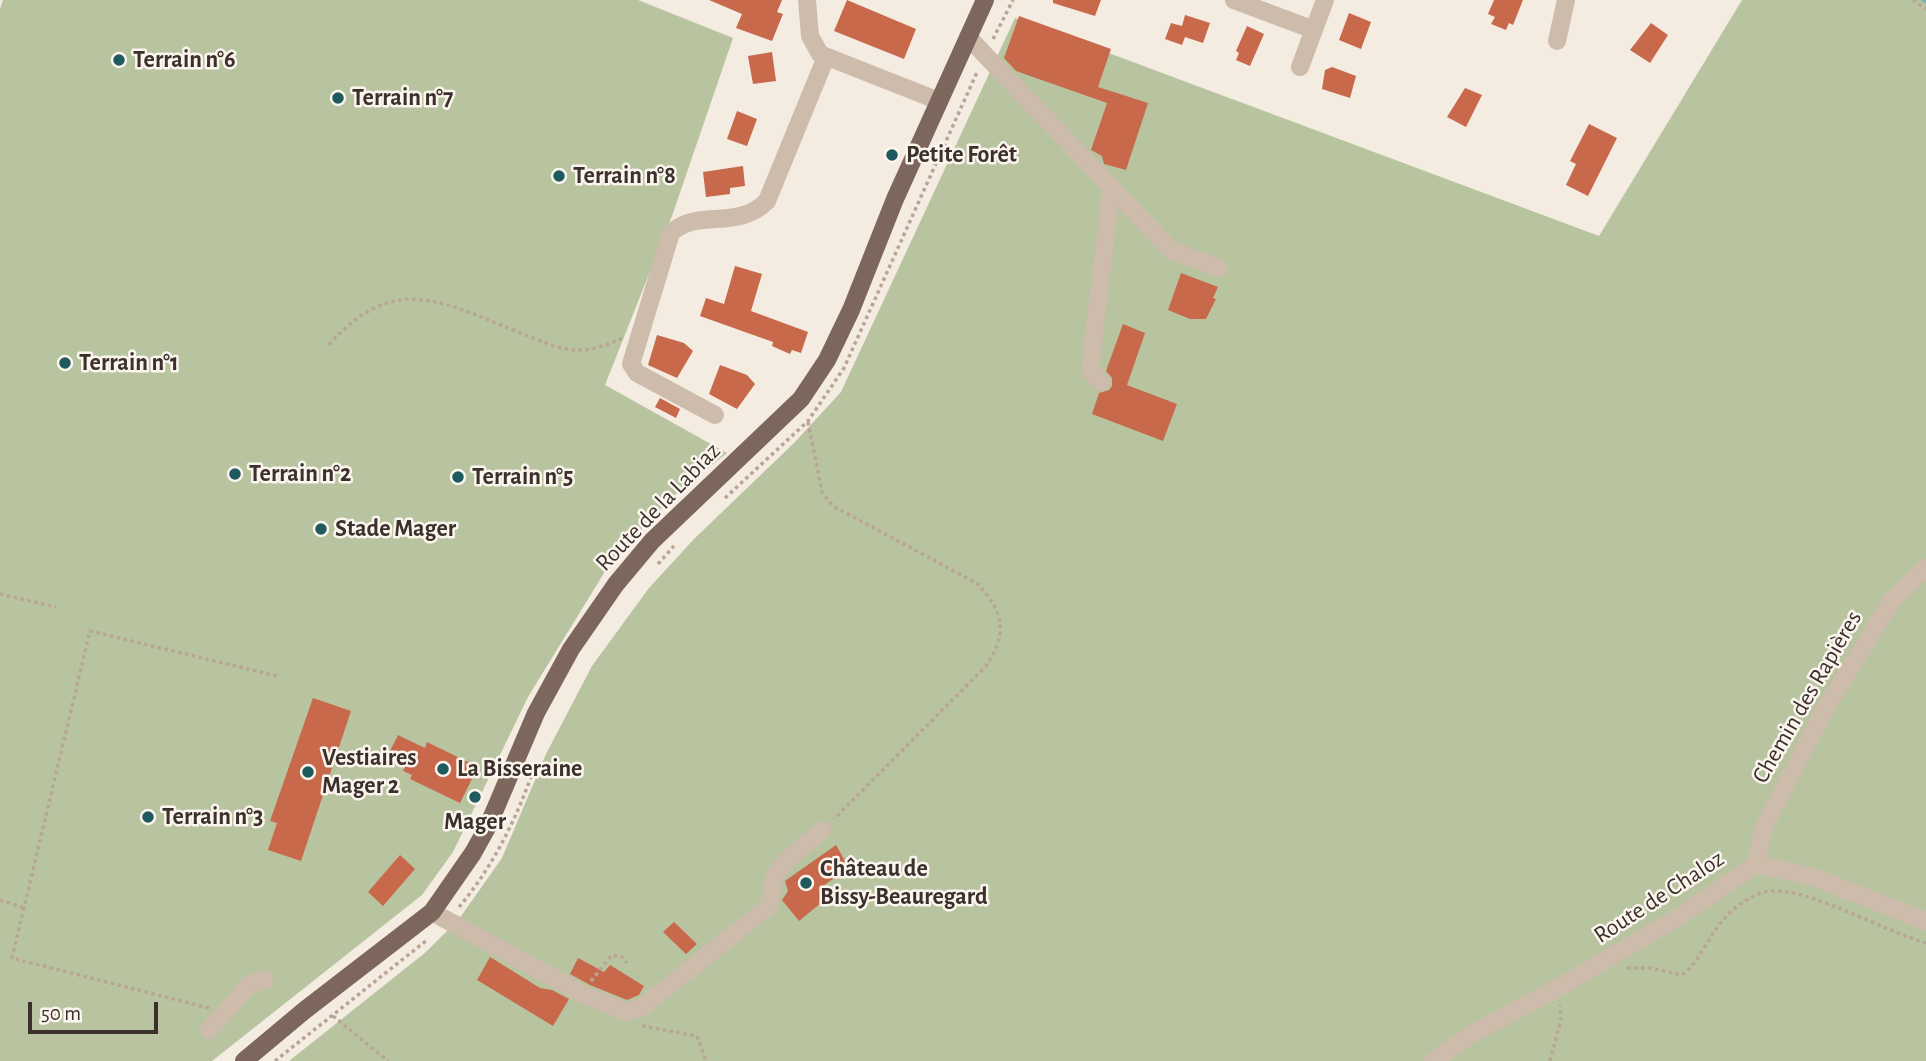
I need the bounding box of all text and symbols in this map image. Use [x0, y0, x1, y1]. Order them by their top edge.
place label: Terrain n°6 [133, 46, 236, 74]
marker: Terrain n°6 [111, 52, 127, 68]
place label: Terrain n°7 [352, 84, 453, 112]
marker: Terrain n°7 [330, 90, 346, 106]
place label: Petite Forêt [906, 141, 1017, 169]
marker: Petite Forêt [884, 147, 900, 163]
place label: Terrain n°8 [573, 162, 676, 190]
marker: Terrain n°8 [551, 168, 567, 184]
place label: Terrain n°1 [79, 349, 179, 377]
marker: Terrain n°1 [57, 355, 73, 371]
street label: Route de la Labiaz [589, 437, 727, 577]
place label: Terrain n°2 [249, 460, 351, 488]
place label: Terrain n°5 [472, 463, 573, 491]
marker: Terrain n°2 [227, 466, 243, 482]
marker: Terrain n°5 [450, 469, 466, 485]
place label: Stade Mager [335, 515, 456, 543]
marker: Stade Mager [313, 521, 329, 537]
street label: Chemin des Rapières [1746, 606, 1868, 788]
place label: Vestiaires Mager 2 [322, 744, 417, 800]
place label: La Bisseraine [457, 755, 582, 783]
marker: La Bisseraine [435, 761, 451, 777]
marker: Vestiaires Mager 2 [300, 764, 316, 780]
marker: Mager [467, 789, 483, 805]
place label: Terrain n°3 [162, 803, 263, 831]
place label: Mager [444, 808, 506, 836]
marker: Terrain n°3 [140, 809, 156, 825]
street label: Route de Chaloz [1588, 844, 1730, 950]
place label: Château de Bissy-Beauregard [820, 855, 988, 911]
marker: Château de Bissy-Beauregard [798, 875, 814, 891]
scale bar [32, 988, 161, 1032]
text: 50 m [41, 1003, 81, 1024]

